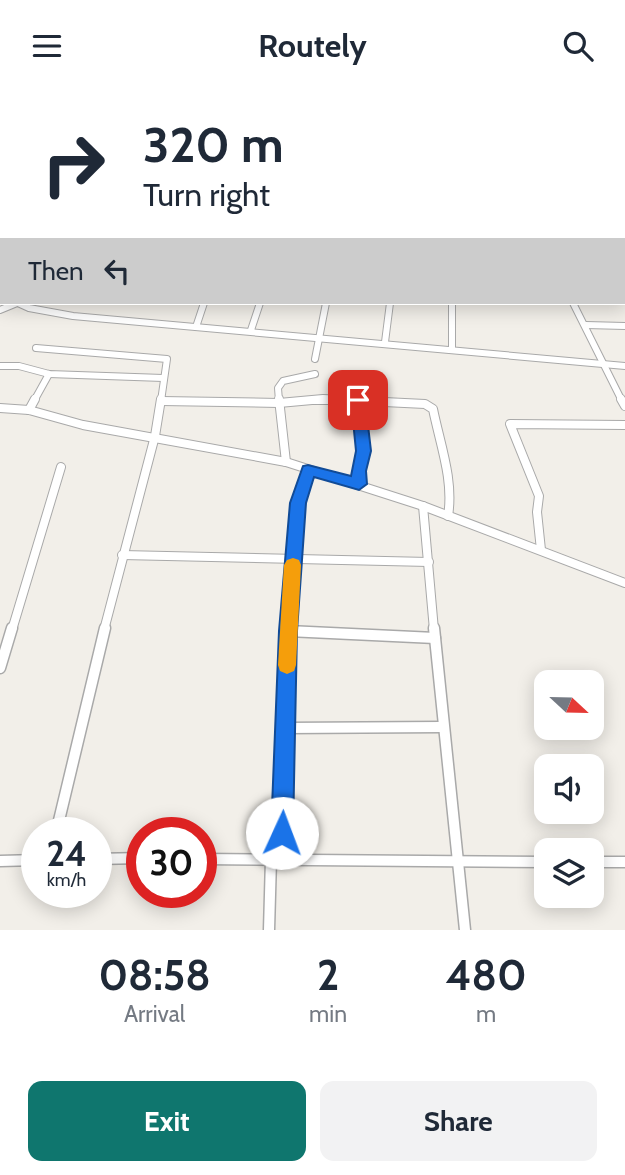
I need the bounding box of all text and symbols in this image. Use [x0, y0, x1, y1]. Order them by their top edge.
text: Routely [258, 26, 367, 65]
icon: menu [28, 27, 66, 65]
icon: search [559, 27, 597, 65]
text: 320 m [143, 115, 284, 174]
icon: right [28, 119, 119, 210]
text: Turn right [143, 175, 270, 214]
icon: left [98, 252, 136, 290]
text: Then [28, 255, 84, 287]
pin [328, 370, 388, 430]
icon: arrive [339, 381, 377, 419]
north arrow [534, 670, 604, 740]
map controls [534, 670, 604, 908]
button: sound [534, 754, 604, 824]
position arrow [245, 796, 319, 870]
speed limit sign: 30 [126, 817, 217, 908]
text: 24 [46, 832, 87, 875]
button: layers [534, 838, 604, 908]
text: km/h [47, 869, 86, 891]
text: 08:58 [98, 949, 211, 1001]
text: 2 [317, 949, 339, 1001]
text: 480 [445, 949, 527, 1001]
text: Arrival [124, 1000, 185, 1028]
text: min [309, 1000, 347, 1028]
text: m [476, 1000, 496, 1028]
button: Exit [28, 1081, 306, 1161]
button: Share [320, 1081, 597, 1161]

